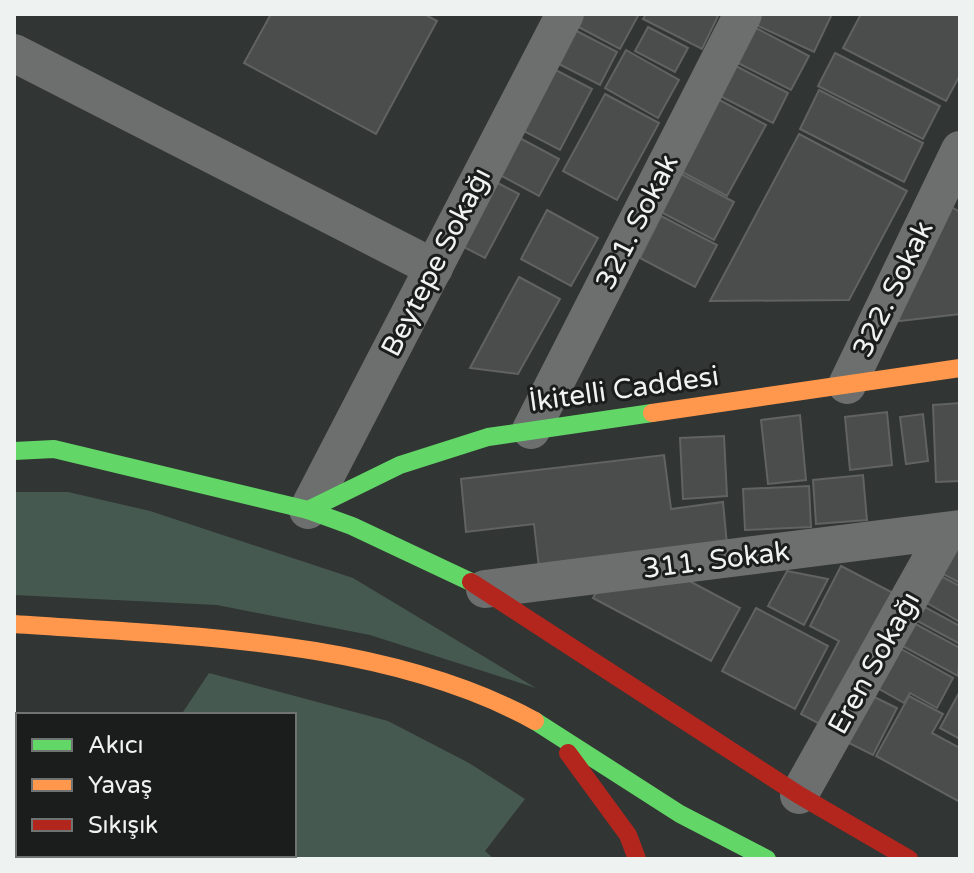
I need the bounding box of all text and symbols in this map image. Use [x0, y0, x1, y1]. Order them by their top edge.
street label: 321. Sokak [588, 149, 686, 295]
street label: Beytepe Sokağı [374, 162, 498, 362]
street label: 322. Sokak [845, 215, 941, 363]
street label: İkitelli Caddesi [527, 359, 721, 419]
street label: 311. Sokak [641, 534, 791, 586]
street label: Eren Sokağı [821, 586, 927, 740]
legend [16, 713, 296, 857]
text: Akıcı [88, 731, 144, 760]
text: Yavaş [88, 771, 152, 800]
text: Sıkışık [88, 811, 158, 840]

